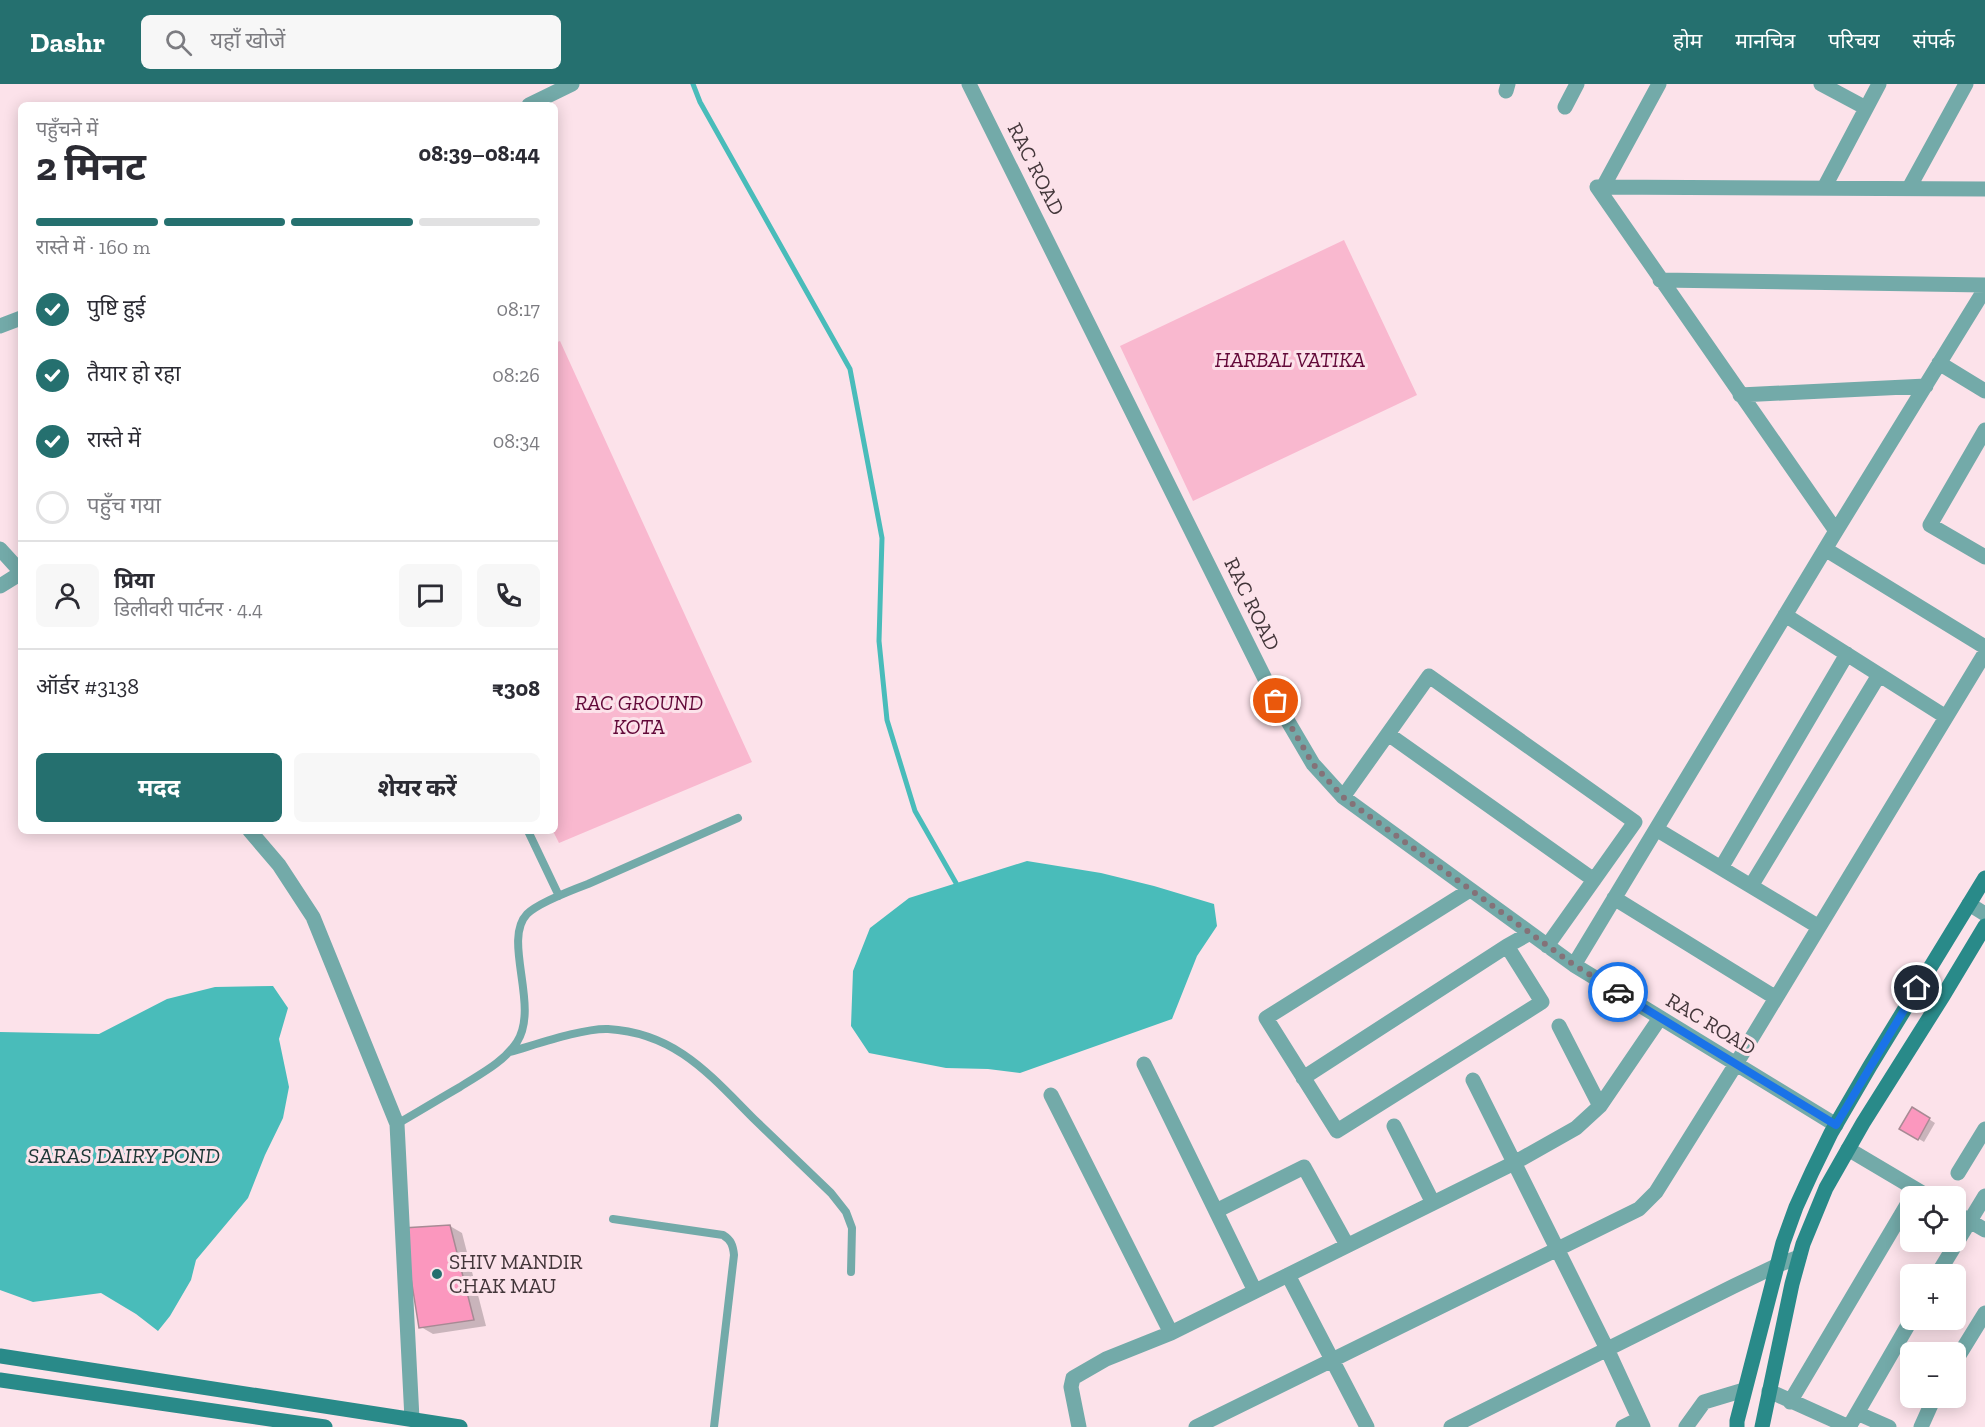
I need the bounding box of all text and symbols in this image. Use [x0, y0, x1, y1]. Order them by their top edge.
search box [141, 15, 561, 69]
text: Dashr [30, 26, 105, 59]
icon: search [162, 26, 195, 59]
text: यहाँ खोजें [210, 27, 285, 54]
text: होम [1673, 28, 1702, 53]
text: मानचित्र [1735, 28, 1795, 53]
text: परिचय [1828, 28, 1880, 53]
text: संपर्क [1913, 28, 1955, 53]
text: पहुँचने में [36, 117, 98, 141]
street label: RAC ROAD [1003, 118, 1070, 219]
text: 08:39–08:44 [418, 140, 540, 167]
text: 2 मिनट [36, 143, 146, 190]
text: रास्ते में · 160 m [36, 235, 150, 259]
icon: check [36, 293, 69, 326]
text: पुष्टि हुई [87, 294, 146, 321]
text: 08:17 [496, 297, 540, 321]
park label: HARBAL VATIKA [1215, 347, 1365, 372]
icon: check [36, 359, 69, 392]
text: तैयार हो रहा [87, 360, 181, 387]
text: 08:26 [492, 363, 540, 387]
icon: check [36, 425, 69, 458]
text: रास्ते में [87, 426, 141, 453]
text: 08:34 [493, 429, 540, 453]
text: पहुँच गया [87, 492, 161, 519]
street label: RAC ROAD [1219, 553, 1286, 654]
button: person [36, 564, 99, 627]
button: chat [399, 564, 462, 627]
button: phone [477, 564, 540, 627]
text: प्रिया [114, 567, 154, 594]
text: डिलीवरी पार्टनर · 4.4 [114, 597, 263, 621]
text: ऑर्डर #3138 [36, 673, 139, 700]
text: ₹308 [492, 675, 540, 702]
pin [1250, 675, 1301, 726]
icon: bag [1259, 684, 1292, 717]
park label: RAC GROUND KOTA [575, 690, 703, 739]
button: मदद [36, 753, 282, 822]
button: शेयर करें [294, 753, 540, 822]
courier [1588, 962, 1648, 1022]
pin [1891, 962, 1942, 1013]
icon: home [1900, 971, 1933, 1004]
icon: car [1602, 976, 1635, 1009]
street label: RAC ROAD [1662, 987, 1761, 1060]
water label: SARAS DAIRY POND [28, 1142, 220, 1169]
map controls [1900, 1186, 1966, 1408]
button: locate [1900, 1186, 1966, 1252]
place label: SHIV MANDIR CHAK MAU [449, 1249, 582, 1298]
button: + [1900, 1264, 1966, 1330]
marker: SHIV MANDIR CHAK MAU [430, 1267, 444, 1281]
button: − [1900, 1342, 1966, 1408]

